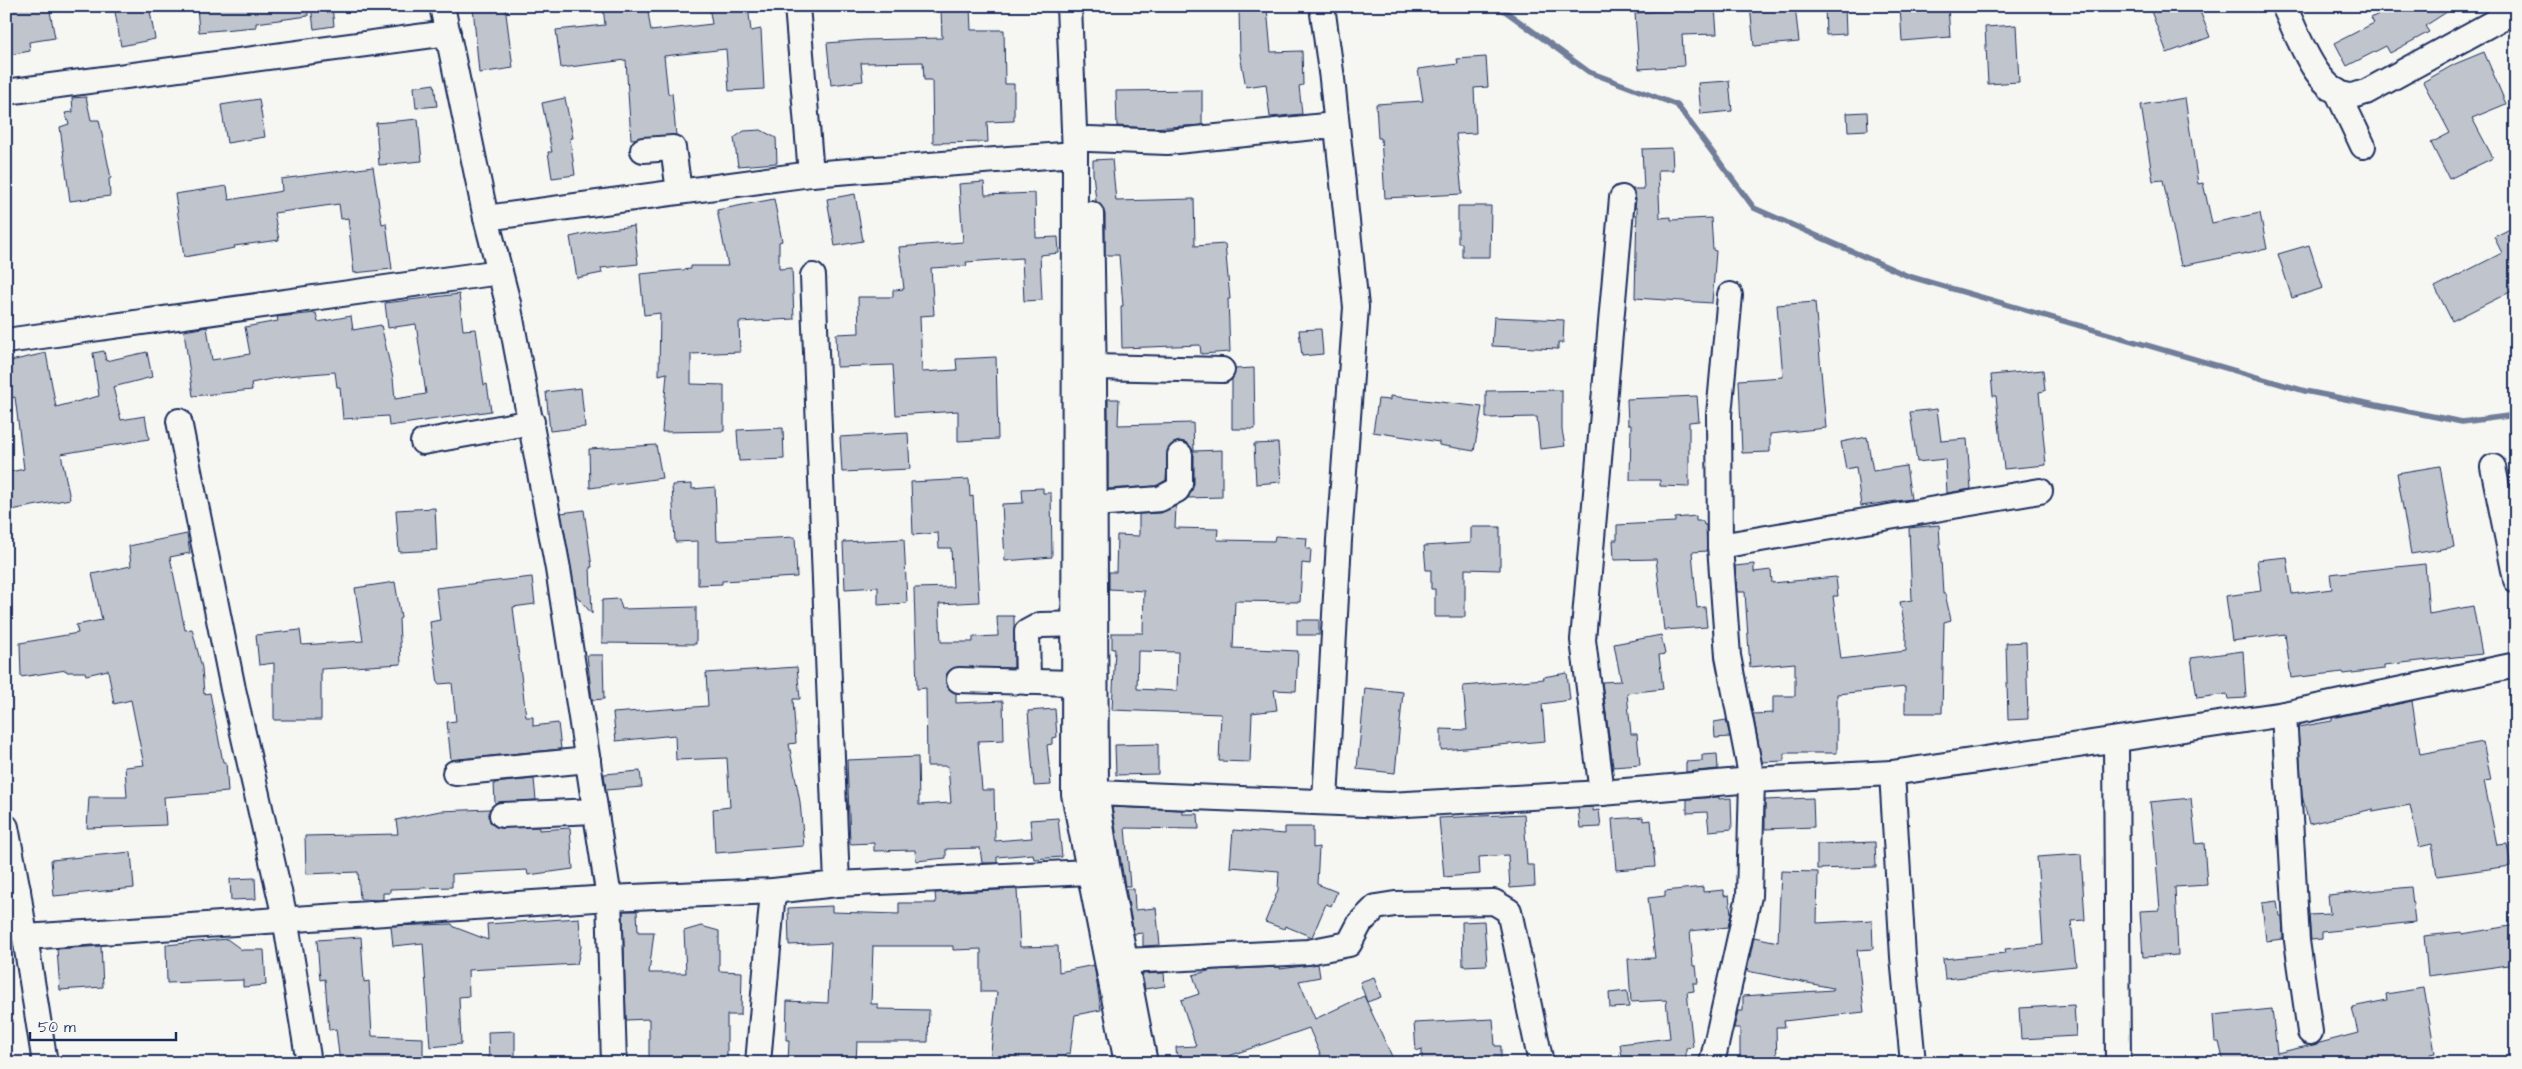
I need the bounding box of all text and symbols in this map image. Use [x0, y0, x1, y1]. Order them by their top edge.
scale bar [30, 1009, 176, 1041]
text: 50 m [38, 1017, 76, 1038]

